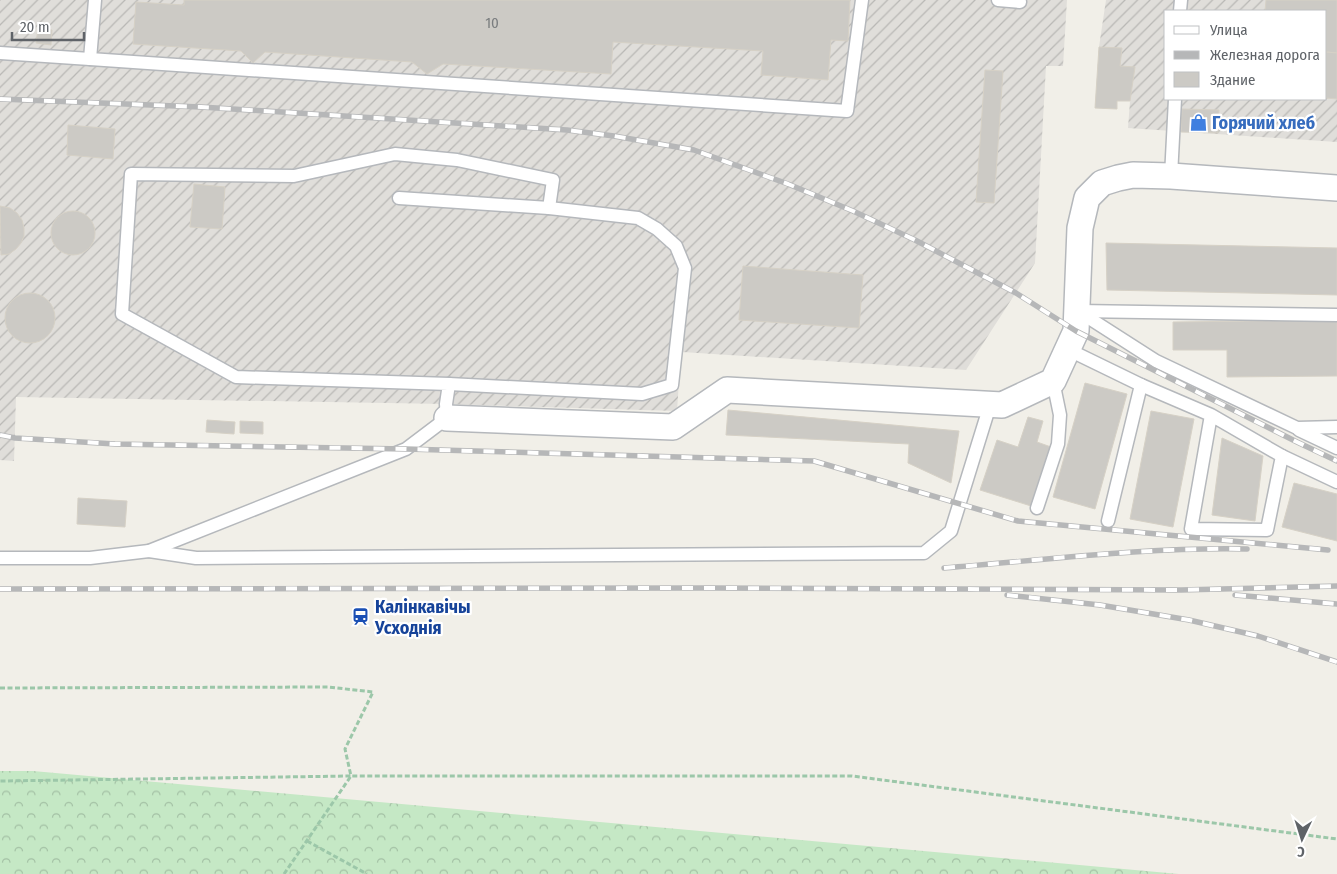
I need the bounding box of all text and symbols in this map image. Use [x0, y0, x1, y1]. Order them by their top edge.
scale bar [12, 10, 85, 42]
legend [1164, 10, 1327, 100]
house number: 10 [485, 14, 499, 32]
text: 20 m [20, 18, 50, 36]
text: Улица [1209, 21, 1248, 39]
text: Железная дорога [1210, 46, 1320, 64]
text: Здание [1210, 71, 1256, 89]
place label: Горячий хлеб [1212, 112, 1315, 134]
shop icon: Горячий хлеб [1188, 113, 1208, 133]
place label: Калінкавічы Усходнія [374, 596, 471, 639]
station icon: Калінкавічы Усходнія [351, 607, 371, 627]
north arrow [1277, 814, 1327, 864]
text: С [1296, 843, 1305, 860]

